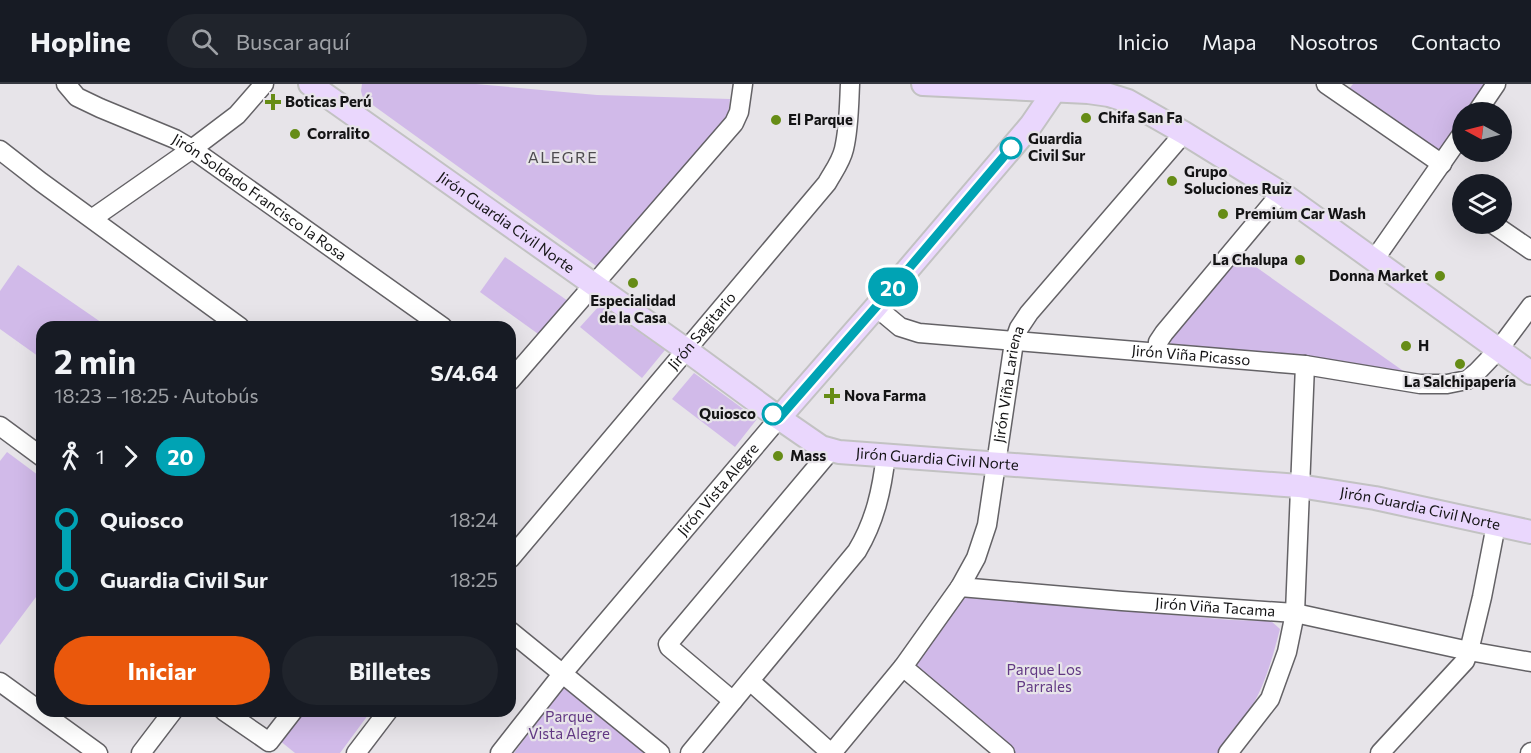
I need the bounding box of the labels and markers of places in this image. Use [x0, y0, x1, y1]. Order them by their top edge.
place label: Boticas Perú [285, 92, 372, 110]
marker: Boticas Perú [266, 95, 280, 109]
place label: Chifa San Fa [1098, 108, 1183, 126]
place label: El Parque [788, 110, 853, 128]
marker: Chifa San Fa [1079, 111, 1093, 125]
marker: El Parque [769, 113, 783, 127]
place label: Corralito [307, 124, 370, 142]
marker: Corralito [288, 127, 302, 141]
place label: Guardia Civil Sur [1028, 129, 1085, 164]
marker: Guardia Civil Sur [1000, 137, 1022, 159]
place label: Grupo Soluciones Ruiz [1184, 162, 1292, 197]
marker: Grupo Soluciones Ruiz [1165, 174, 1179, 188]
place label: Premium Car Wash [1235, 204, 1366, 222]
marker: Premium Car Wash [1216, 207, 1230, 221]
place label: La Chalupa [1212, 250, 1288, 268]
marker: La Chalupa [1293, 253, 1307, 267]
place label: Donna Market [1329, 266, 1428, 284]
marker: Donna Market [1433, 269, 1447, 283]
marker: Especialidad de la Casa [626, 276, 640, 290]
place label: Especialidad de la Casa [590, 291, 676, 326]
place label: H [1418, 336, 1429, 354]
marker: H [1399, 339, 1413, 353]
marker: La Salchipapería [1453, 357, 1467, 371]
place label: La Salchipapería [1404, 372, 1516, 390]
place label: Nova Farma [844, 386, 926, 404]
marker: Nova Farma [825, 389, 839, 403]
marker: Quiosco [762, 403, 784, 425]
place label: Quiosco [699, 404, 756, 422]
place label: Mass [790, 446, 826, 464]
marker: Mass [771, 449, 785, 463]

